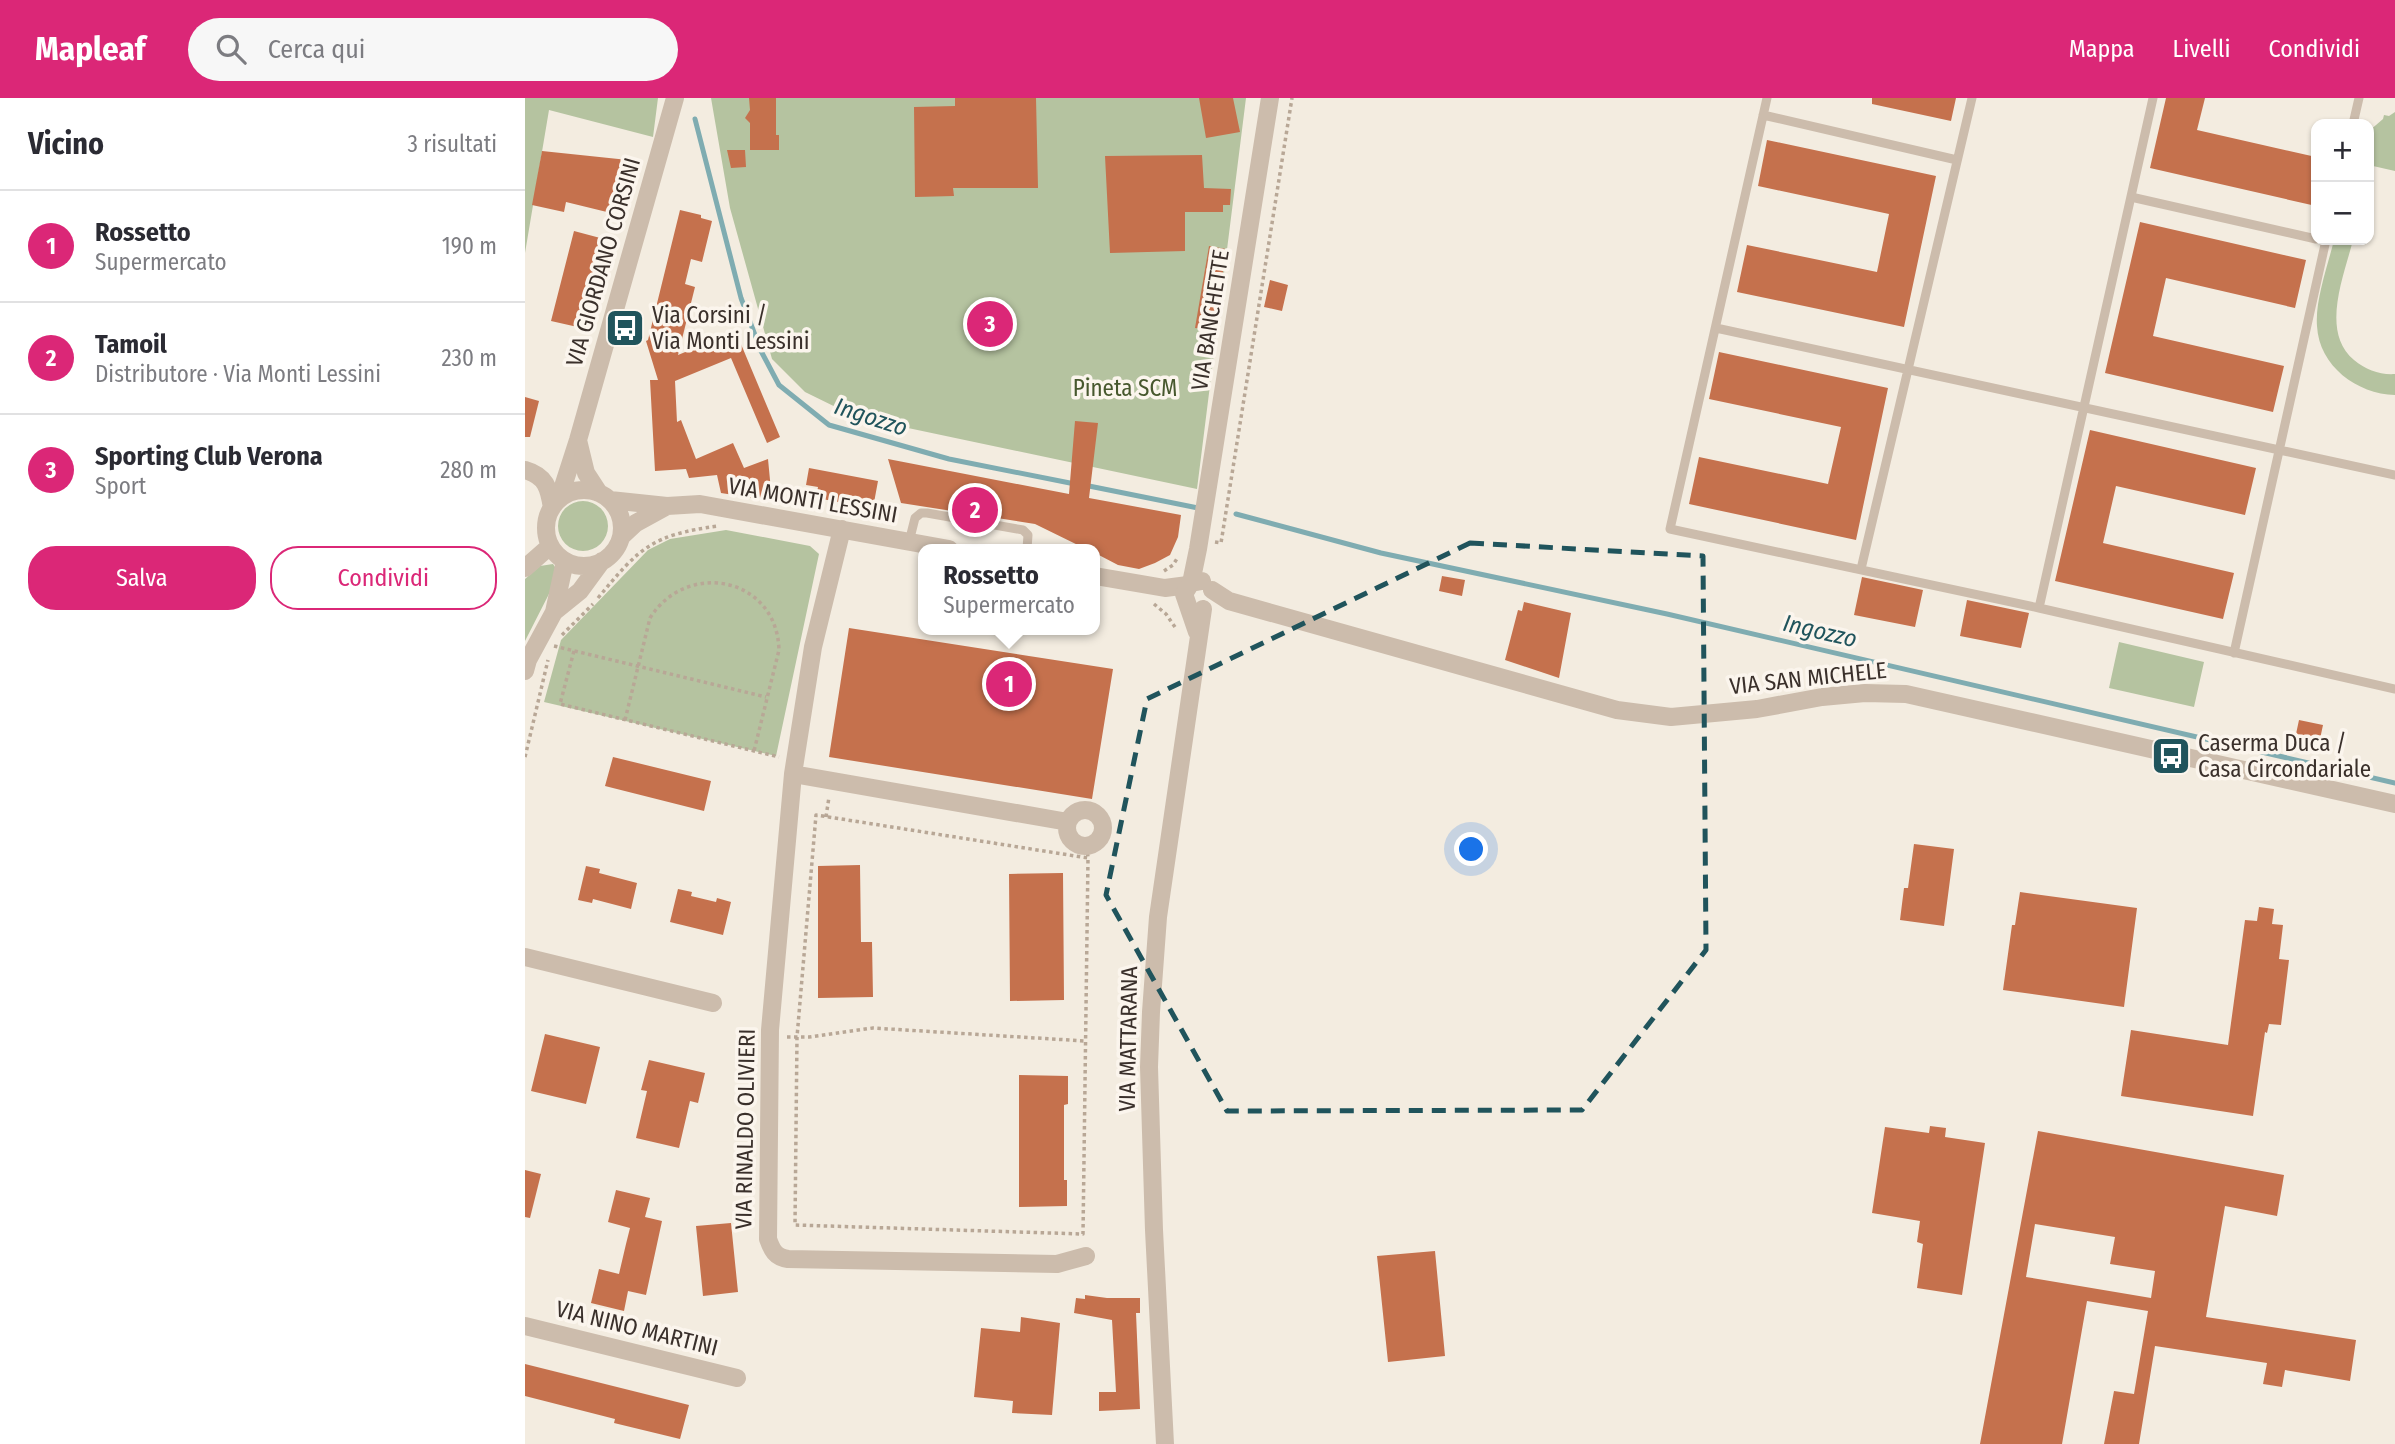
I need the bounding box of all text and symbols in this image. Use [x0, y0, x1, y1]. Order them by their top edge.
search box [188, 18, 678, 81]
text: Mapleaf [35, 29, 146, 69]
icon: search [212, 30, 250, 68]
text: Cerca qui [268, 34, 365, 65]
text: Mappa [2069, 35, 2135, 63]
text: Livelli [2173, 35, 2230, 63]
text: Condividi [2268, 35, 2360, 63]
map controls [2311, 119, 2374, 245]
button: + [2311, 119, 2374, 182]
text: Vicino [28, 126, 104, 162]
text: 3 risultati [408, 130, 497, 158]
street label: VIA GIORDANO CORSINI [560, 154, 646, 370]
button: − [2311, 182, 2374, 245]
text: Rossetto [95, 217, 191, 248]
text: 1 [46, 232, 56, 260]
text: 190 m [442, 232, 497, 260]
text: Supermercato [95, 248, 227, 276]
street label: VIA BANCHETTE [1185, 248, 1235, 392]
pin: 3 [967, 298, 1013, 350]
place label: Via Corsini / Via Monti Lessini [652, 301, 810, 355]
bus stop icon: Via Corsini / Via Monti Lessini [604, 307, 646, 349]
text: Tamoil [95, 329, 167, 360]
text: 2 [46, 344, 56, 372]
text: 230 m [441, 344, 497, 372]
text: Distributore · Via Monti Lessini [95, 360, 381, 388]
park label: Pineta SCM [1073, 374, 1177, 402]
water label: Ingozzo [831, 392, 911, 442]
text: Sporting Club Verona [95, 441, 323, 472]
text: 3 [46, 456, 56, 484]
text: 280 m [440, 456, 497, 484]
street label: VIA MONTI LESSINI [726, 471, 900, 529]
text: Sport [95, 472, 146, 500]
pin: 2 [952, 484, 998, 536]
popup [918, 544, 1100, 635]
button: Salva [28, 546, 256, 610]
button: Condividi [270, 546, 497, 610]
text: Rossetto [943, 560, 1039, 591]
text: Supermercato [943, 591, 1075, 619]
water label: Ingozzo [1780, 609, 1860, 653]
street label: VIA SAN MICHELE [1728, 656, 1888, 700]
pin: 1 [986, 658, 1032, 710]
place label: Caserma Duca / Casa Circondariale [2198, 729, 2371, 783]
bus stop icon: Caserma Duca / Casa Circondariale [2150, 735, 2192, 777]
your location [1454, 832, 1488, 866]
street label: VIA MATTARANA [1113, 966, 1143, 1112]
street label: VIA RINALDO OLIVIERI [729, 1028, 761, 1230]
street label: VIA NINO MARTINI [553, 1294, 721, 1362]

